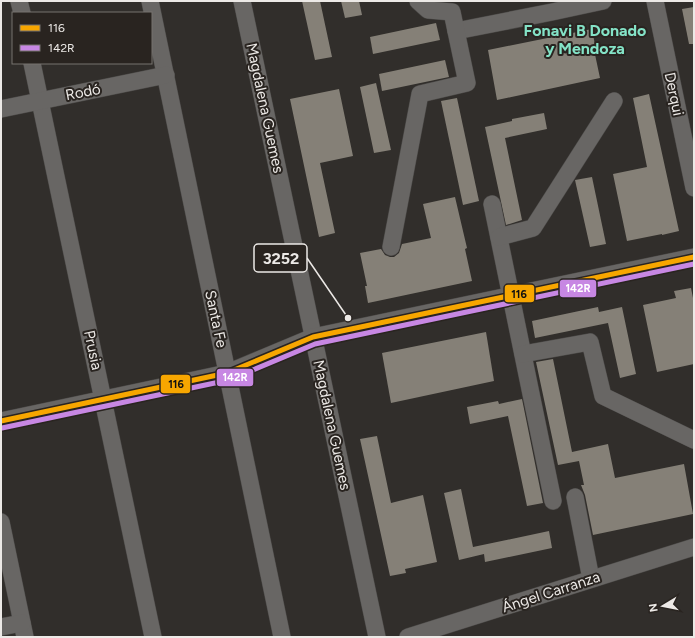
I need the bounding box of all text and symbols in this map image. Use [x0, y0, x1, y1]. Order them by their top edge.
legend [12, 12, 152, 64]
text: 116 [48, 21, 65, 35]
district label: Fonavi B Donado y Mendoza [524, 21, 646, 58]
text: 142R [48, 41, 75, 55]
street label: Magdalena Guemes [242, 41, 288, 175]
street label: Derqui [661, 71, 687, 117]
street label: Rodó [64, 80, 102, 104]
callout: 3252 [254, 244, 307, 272]
text: 3252 [263, 249, 299, 268]
line badge: 142R [559, 279, 597, 298]
text: 142R [565, 282, 591, 295]
line badge: 116 [504, 284, 535, 303]
text: 116 [511, 288, 527, 301]
street label: Santa Fe [201, 289, 231, 349]
street label: Prusia [80, 328, 106, 372]
street label: Magdalena Guemes [309, 358, 355, 492]
line badge: 142R [216, 368, 254, 387]
text: 142R [222, 371, 248, 384]
line badge: 116 [160, 374, 191, 394]
text: 116 [168, 378, 184, 391]
street label: Ángel Carranza [500, 568, 602, 616]
north arrow [643, 586, 683, 626]
text: N [647, 602, 661, 613]

